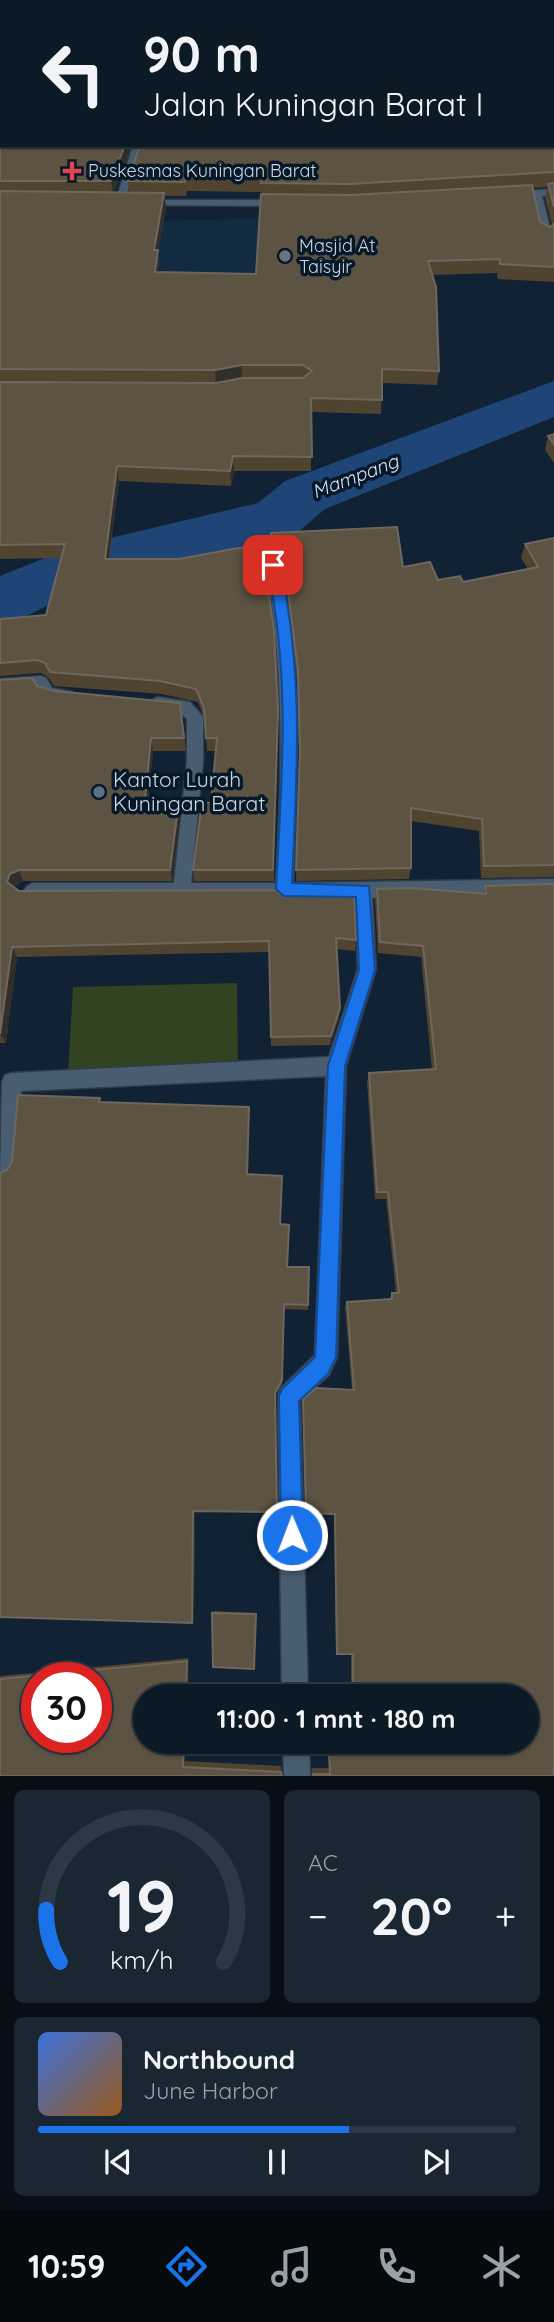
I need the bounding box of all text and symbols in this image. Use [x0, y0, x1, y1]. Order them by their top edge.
text: 90 m [143, 23, 260, 84]
icon: left [28, 28, 119, 119]
text: Jalan Kuningan Barat I [143, 84, 484, 124]
place label: Puskesmas Kuningan Barat [88, 159, 316, 182]
marker: Puskesmas Kuningan Barat [62, 161, 82, 181]
place label: Masjid At Taisyir [299, 234, 375, 278]
marker: Masjid At Taisyir [277, 248, 293, 264]
water label: Mampang [308, 448, 403, 503]
pin [243, 535, 303, 595]
icon: arrive [254, 546, 292, 584]
place label: Kantor Lurah Kuningan Barat [113, 766, 265, 816]
marker: Kantor Lurah Kuningan Barat [91, 784, 107, 800]
position arrow [255, 1498, 329, 1572]
speed limit sign: 30 [21, 1662, 112, 1753]
text: 11:00 · 1 mnt · 180 m [217, 1702, 456, 1735]
text: AC [308, 1848, 338, 1877]
text: 19 [107, 1860, 177, 1951]
text: 20° [370, 1883, 452, 1948]
text: − [308, 1892, 328, 1940]
text: + [495, 1892, 516, 1940]
text: km/h [110, 1944, 174, 1975]
text: Northbound [143, 2043, 295, 2076]
text: June Harbor [143, 2076, 278, 2105]
icon: previous [99, 2143, 137, 2181]
icon: pause [258, 2143, 296, 2181]
icon: next [417, 2143, 455, 2181]
icon: directions [162, 2242, 211, 2291]
icon: music [267, 2242, 316, 2291]
icon: phone [372, 2242, 421, 2291]
icon: climate [477, 2242, 526, 2291]
text: 10:59 [28, 2246, 106, 2286]

